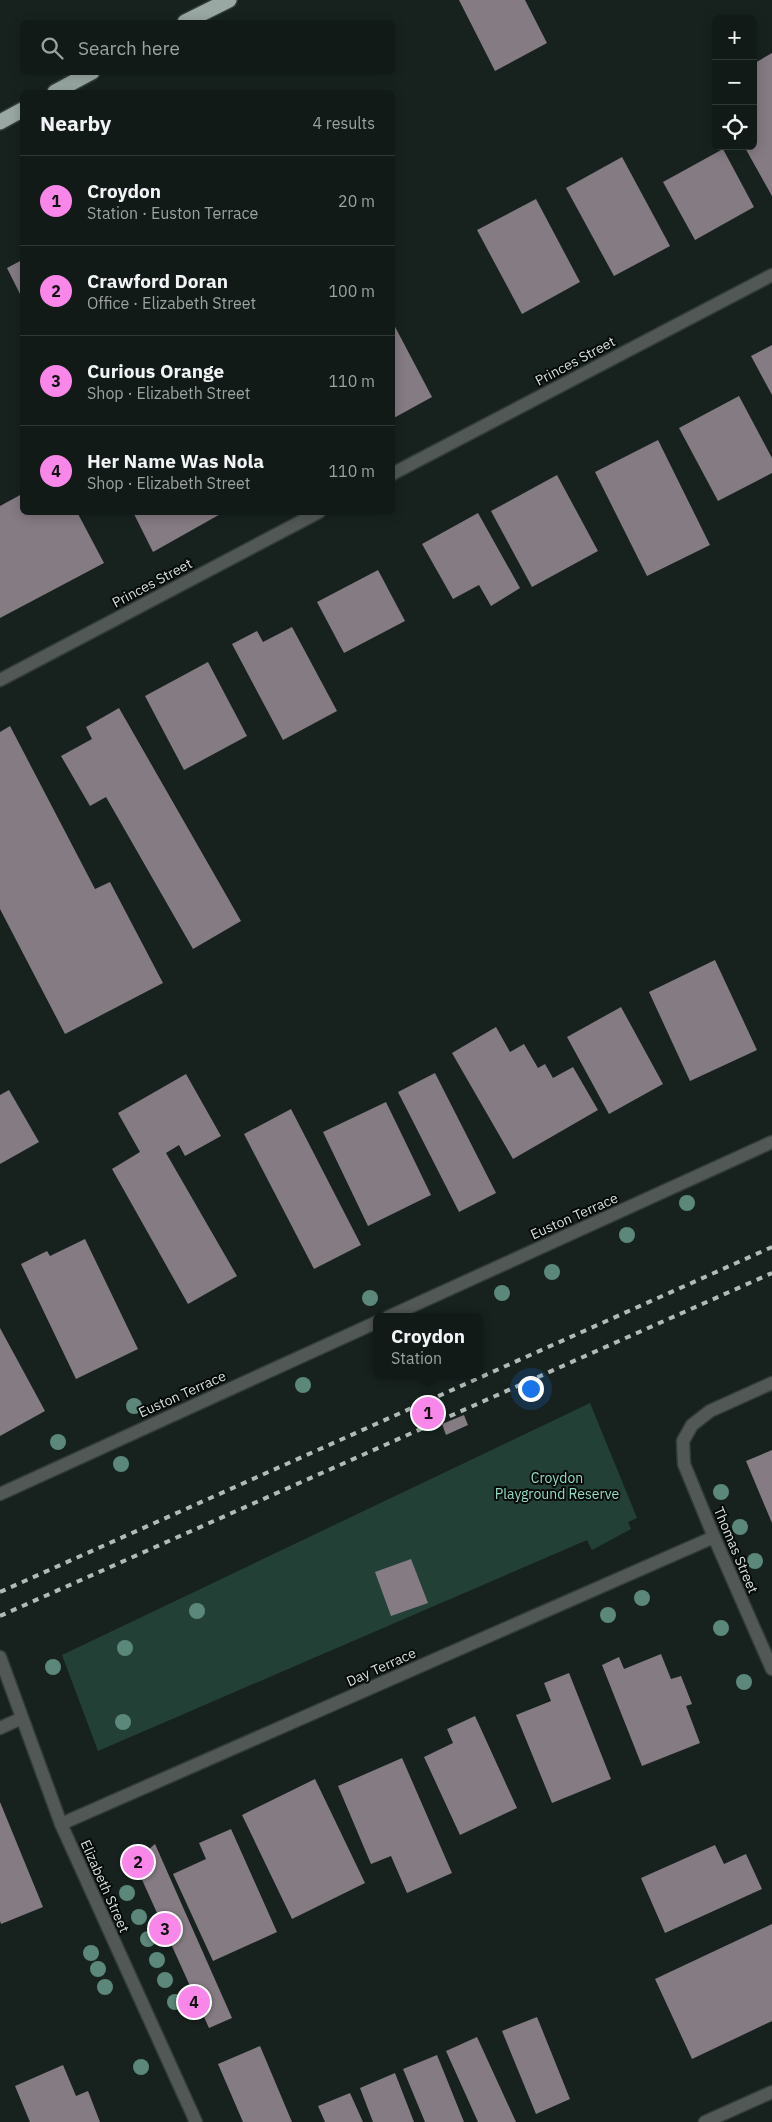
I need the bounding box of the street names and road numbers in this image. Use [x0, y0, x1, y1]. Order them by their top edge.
street label: Princes Street [532, 332, 618, 390]
street label: Princes Street [109, 554, 195, 612]
street label: Euston Terrace [527, 1189, 621, 1243]
street label: Euston Terrace [135, 1367, 229, 1421]
street label: Thomas Street [710, 1504, 762, 1596]
street label: Day Terrace [343, 1644, 419, 1690]
street label: Elizabeth Street [76, 1837, 134, 1935]

